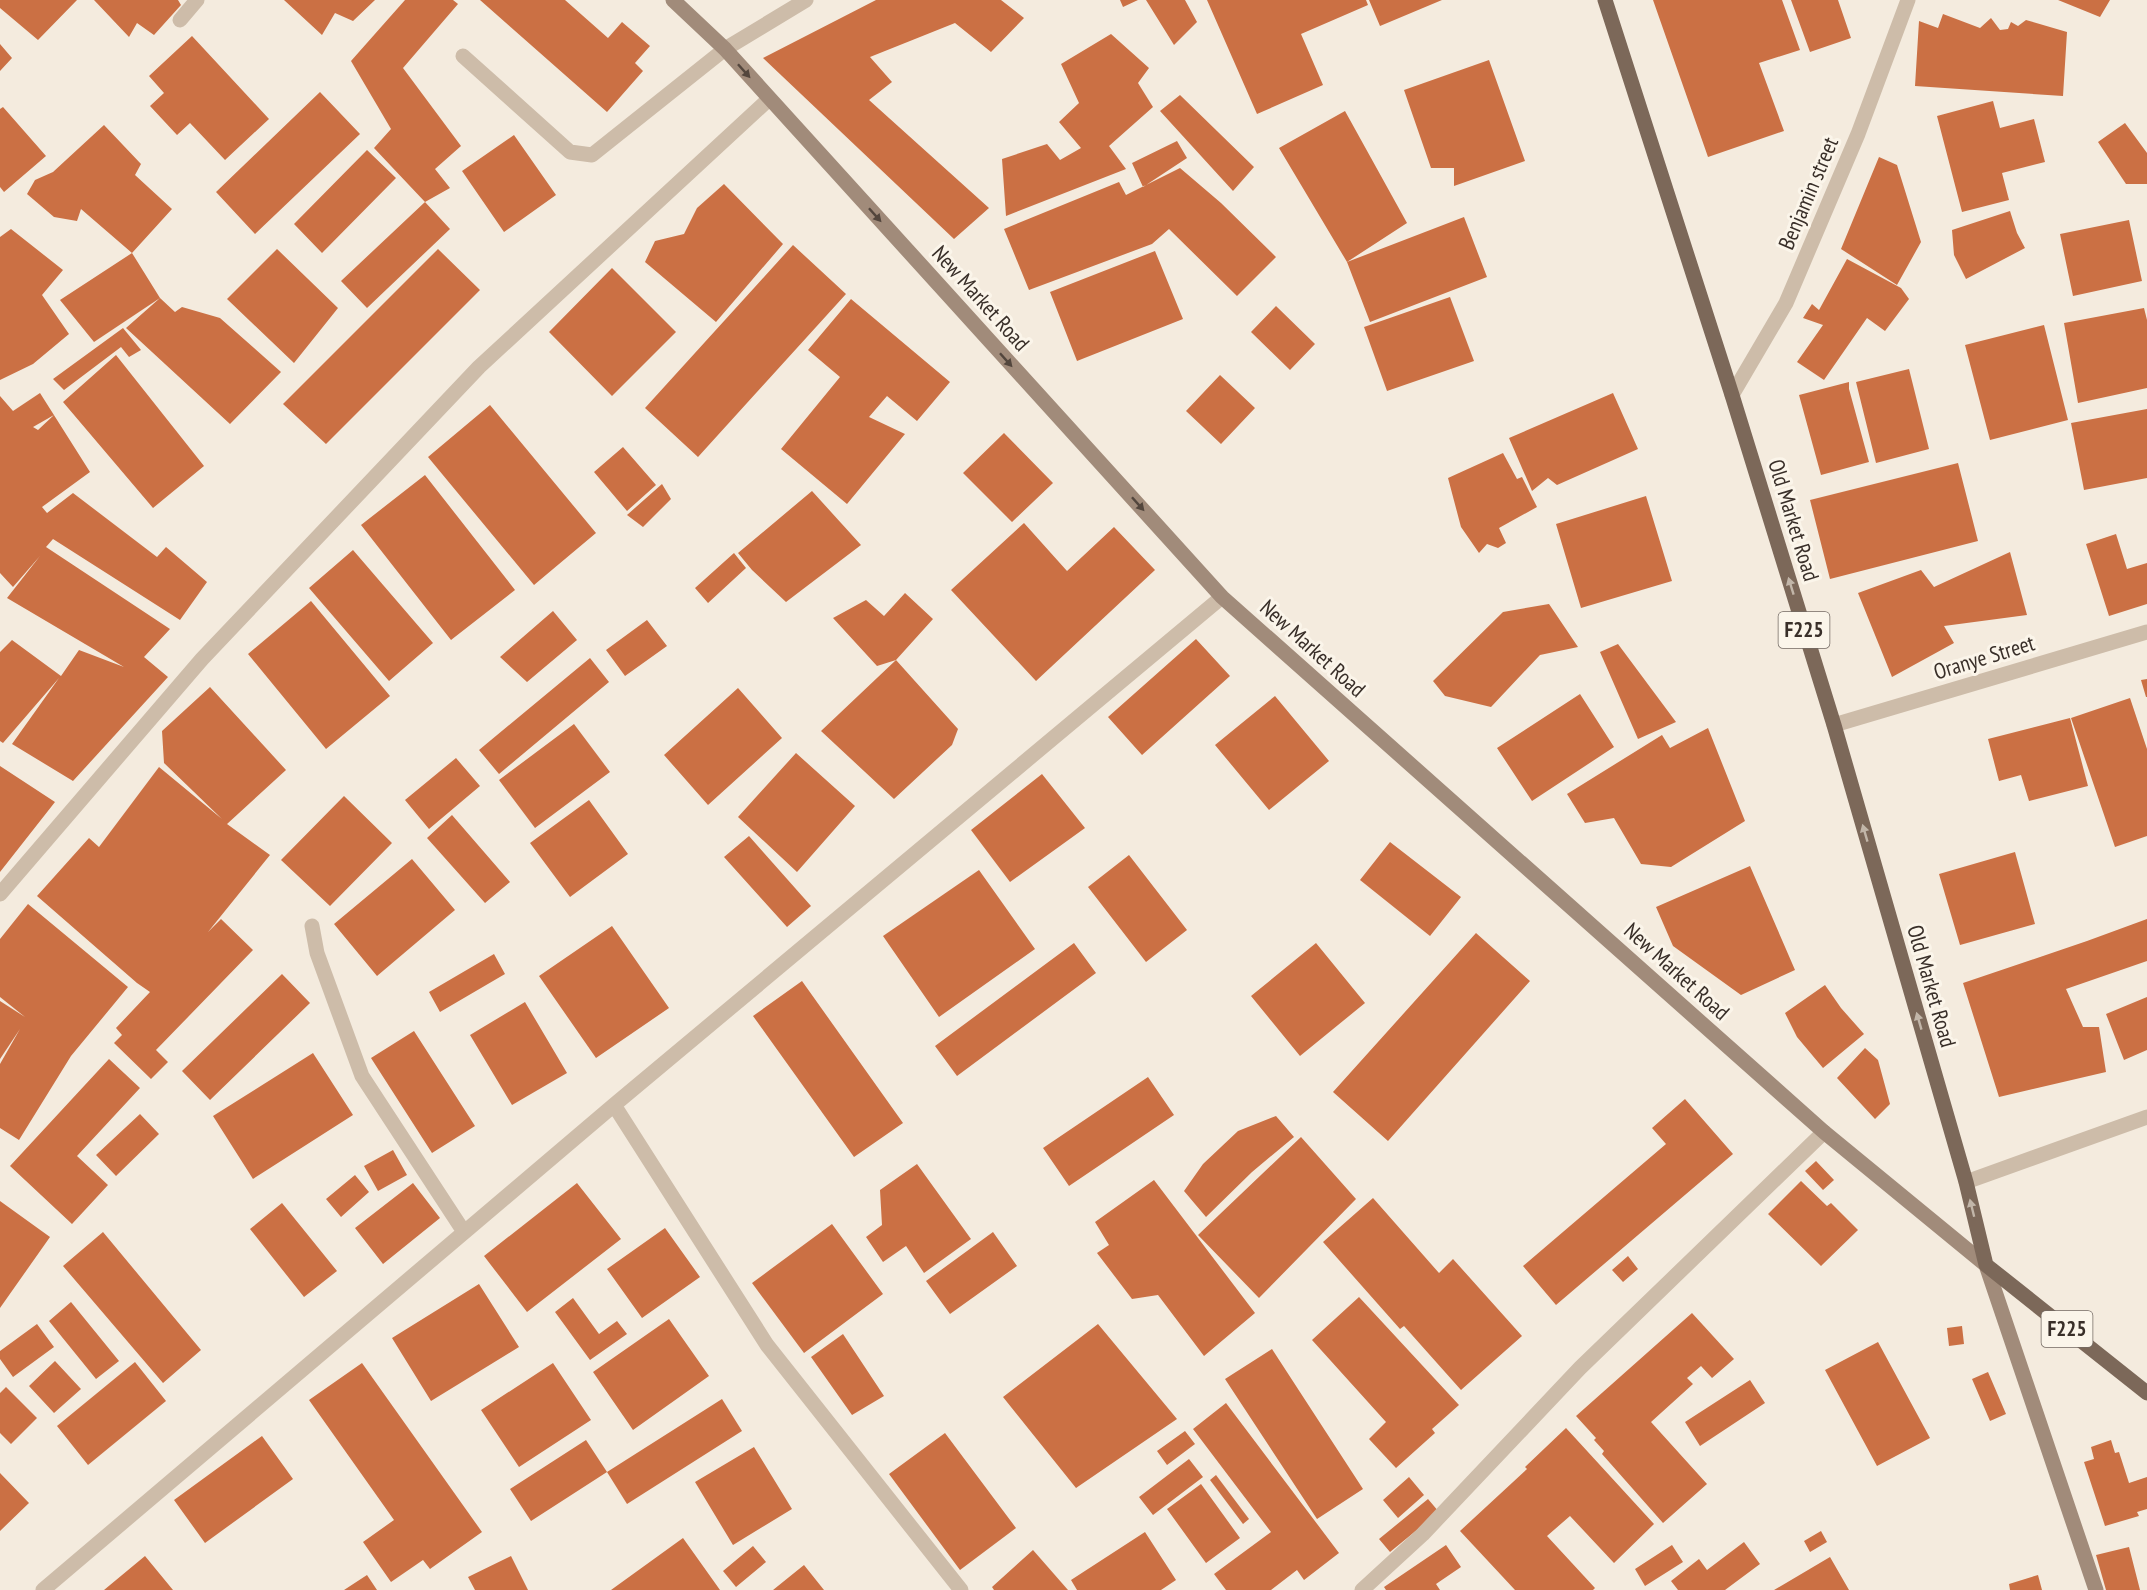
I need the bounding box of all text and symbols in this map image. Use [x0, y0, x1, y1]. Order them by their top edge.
one-way arrow [737, 63, 750, 78]
street label: Benjamin street [1772, 132, 1844, 254]
one-way arrow [868, 208, 882, 223]
street label: New Market Road [926, 239, 1036, 357]
one-way arrow [999, 352, 1013, 367]
street label: Old Market Road [1762, 456, 1826, 584]
one-way arrow [1131, 496, 1144, 511]
one-way arrow [1786, 577, 1795, 595]
street label: New Market Road [1254, 593, 1372, 703]
road number: F225 [1778, 612, 1830, 648]
street label: Oranye Street [1930, 628, 2038, 686]
one-way arrow [1860, 824, 1869, 842]
street label: New Market Road [1618, 916, 1736, 1026]
street label: Old Market Road [1901, 922, 1963, 1050]
one-way arrow [1914, 1012, 1923, 1030]
one-way arrow [1967, 1199, 1977, 1218]
road number: F225 [2042, 1311, 2092, 1347]

